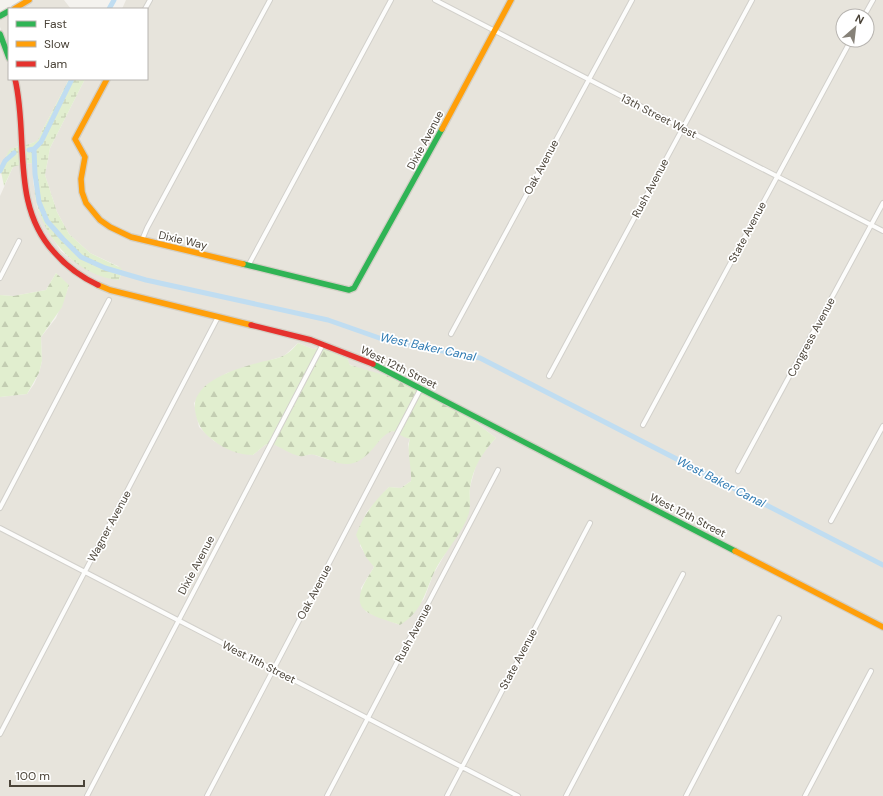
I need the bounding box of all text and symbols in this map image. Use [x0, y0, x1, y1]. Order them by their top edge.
legend [8, 8, 148, 80]
north arrow [835, 8, 875, 48]
text: N [853, 11, 867, 27]
text: Fast [44, 16, 67, 32]
text: Slow [44, 36, 70, 52]
text: Jam [44, 56, 67, 72]
street label: 13th Street West [619, 91, 699, 141]
street label: Dixie Avenue [404, 108, 446, 172]
street label: Oak Avenue [521, 137, 561, 197]
street label: Rush Avenue [629, 156, 671, 220]
street label: State Avenue [725, 199, 769, 265]
street label: Dixie Way [157, 228, 209, 252]
street label: Congress Avenue [784, 295, 838, 379]
water label: West Baker Canal [379, 329, 478, 365]
street label: West 12th Street [358, 342, 440, 392]
water label: West Baker Canal [674, 453, 768, 511]
street label: Wagner Avenue [84, 488, 134, 564]
street label: West 12th Street [648, 490, 728, 540]
street label: Dixie Avenue [175, 533, 217, 597]
street label: Oak Avenue [294, 562, 334, 622]
street label: Rush Avenue [392, 601, 434, 665]
street label: State Avenue [496, 626, 540, 692]
street label: West 11th Street [220, 637, 298, 687]
scale bar [10, 762, 84, 788]
text: 100 m [16, 768, 50, 784]

